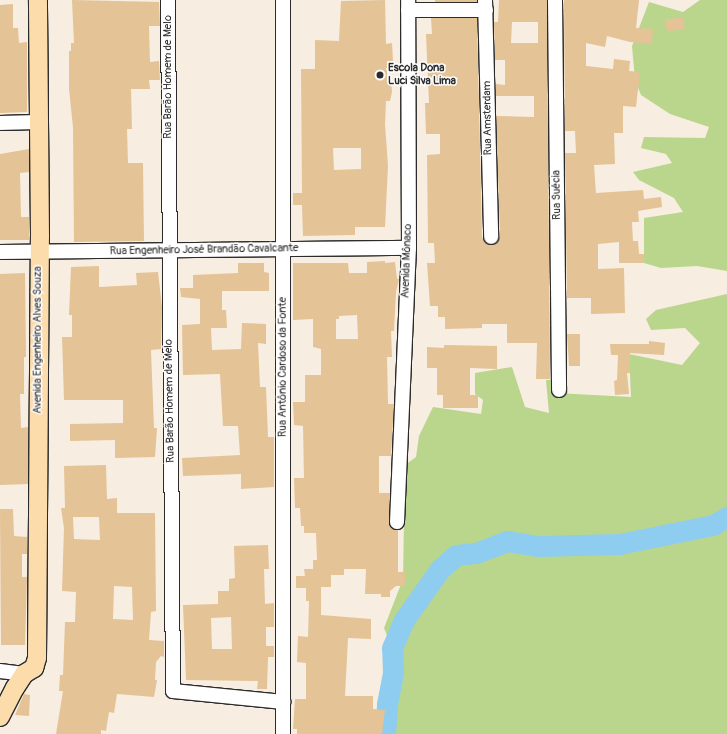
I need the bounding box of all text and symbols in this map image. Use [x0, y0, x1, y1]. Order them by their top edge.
street label: Rua Barão Homem de Melo [161, 15, 175, 139]
place label: Escola Dona Luci Silva Lima [388, 62, 456, 88]
marker: Escola Dona Luci Silva Lima [375, 70, 385, 80]
street label: Rua Amsterdam [481, 81, 495, 155]
street label: Rua Suécia [550, 170, 564, 220]
street label: Avenida Mônaco [399, 224, 415, 298]
street label: Rua Engenheiro José Brandão Cavalcante [110, 242, 298, 258]
street label: Avenida Engenheiro Alves Souza [31, 266, 45, 414]
street label: Rua Antônio Cardoso da Fonte [276, 297, 290, 437]
street label: Rua Barão Homem de Melo [162, 339, 178, 463]

